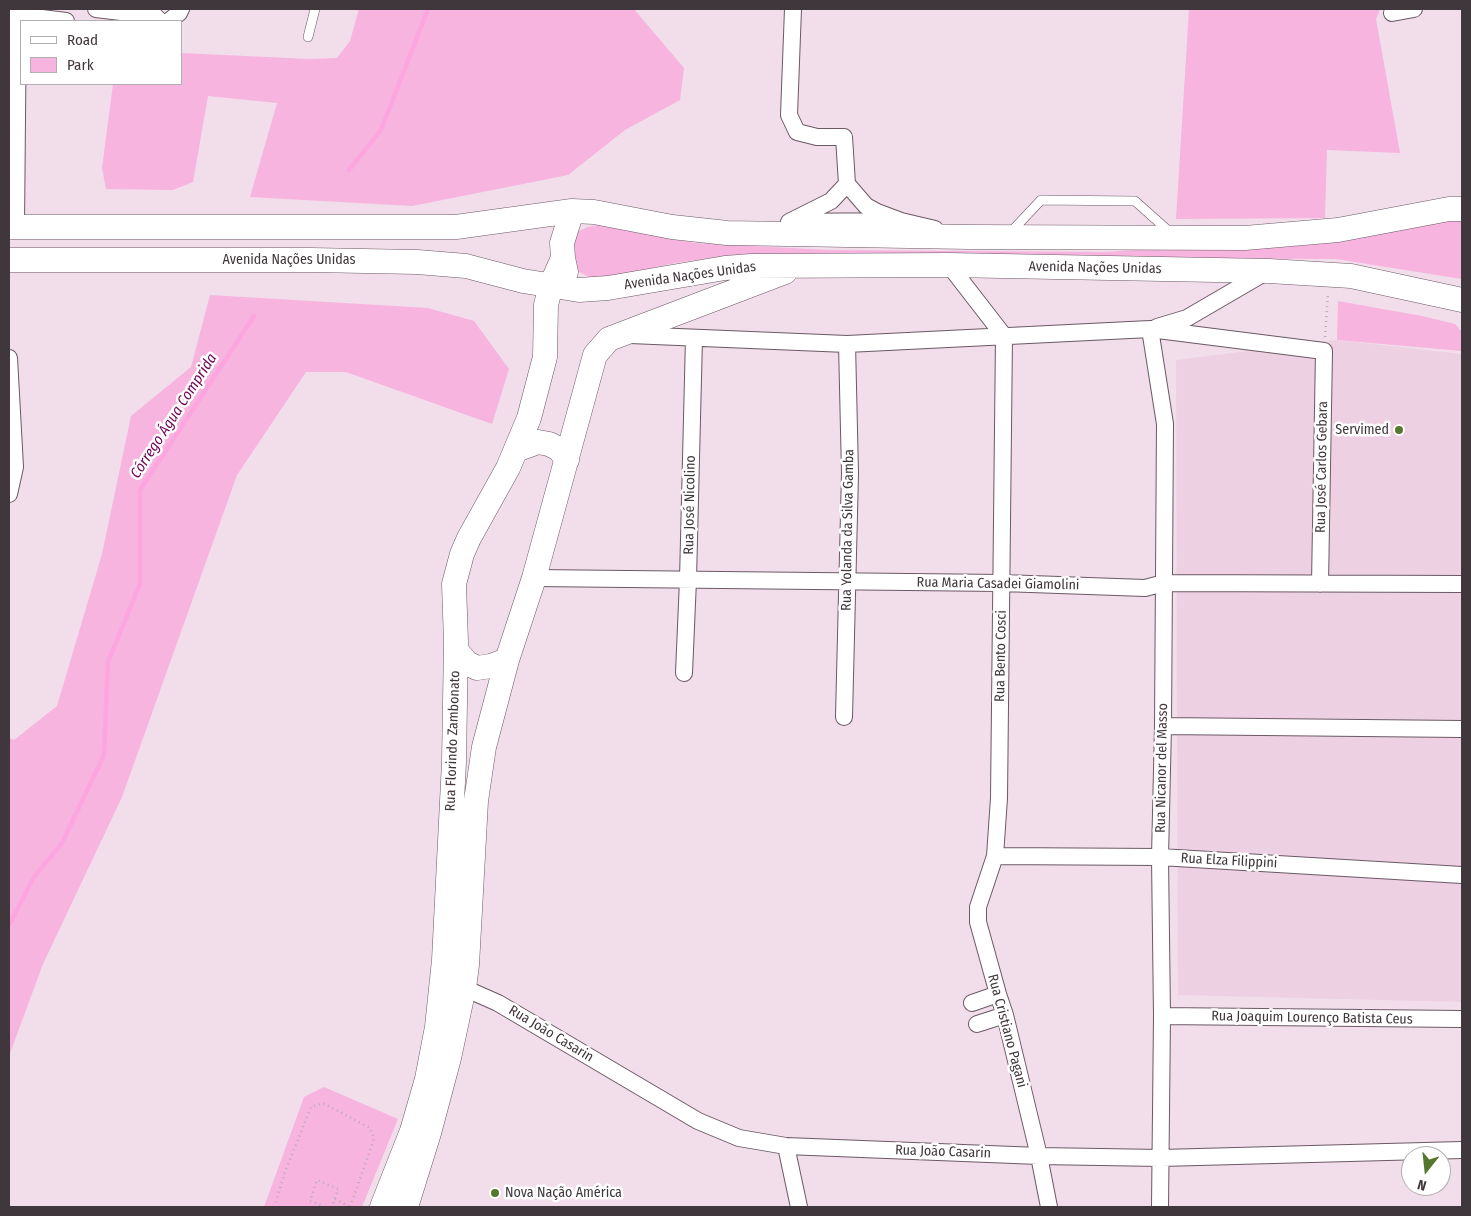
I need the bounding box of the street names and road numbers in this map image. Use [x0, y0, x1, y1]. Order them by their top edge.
street label: Avenida Nações Unidas [222, 252, 356, 268]
street label: Avenida Nações Unidas [623, 258, 757, 294]
street label: Avenida Nações Unidas [1028, 258, 1162, 278]
street label: Rua José Carlos Gebara [1312, 401, 1332, 533]
street label: Rua Yolanda da Silva Gamba [838, 449, 858, 611]
street label: Rua José Nicolino [681, 455, 699, 555]
street label: Rua Maria Casadei Giamolini [916, 574, 1080, 594]
street label: Rua Bento Cosci [992, 610, 1010, 702]
street label: Rua Florindo Zambonato [442, 670, 464, 812]
street label: Rua Nicanor del Masso [1152, 703, 1172, 833]
street label: Rua Elza Filippini [1180, 850, 1278, 872]
street label: Rua Cristiano Pagani [984, 972, 1030, 1090]
street label: Rua João Casarin [506, 1002, 596, 1066]
street label: Rua Joaquim Lourenço Batista Ceus [1211, 1008, 1413, 1028]
street label: Rua João Casarin [895, 1142, 991, 1162]

